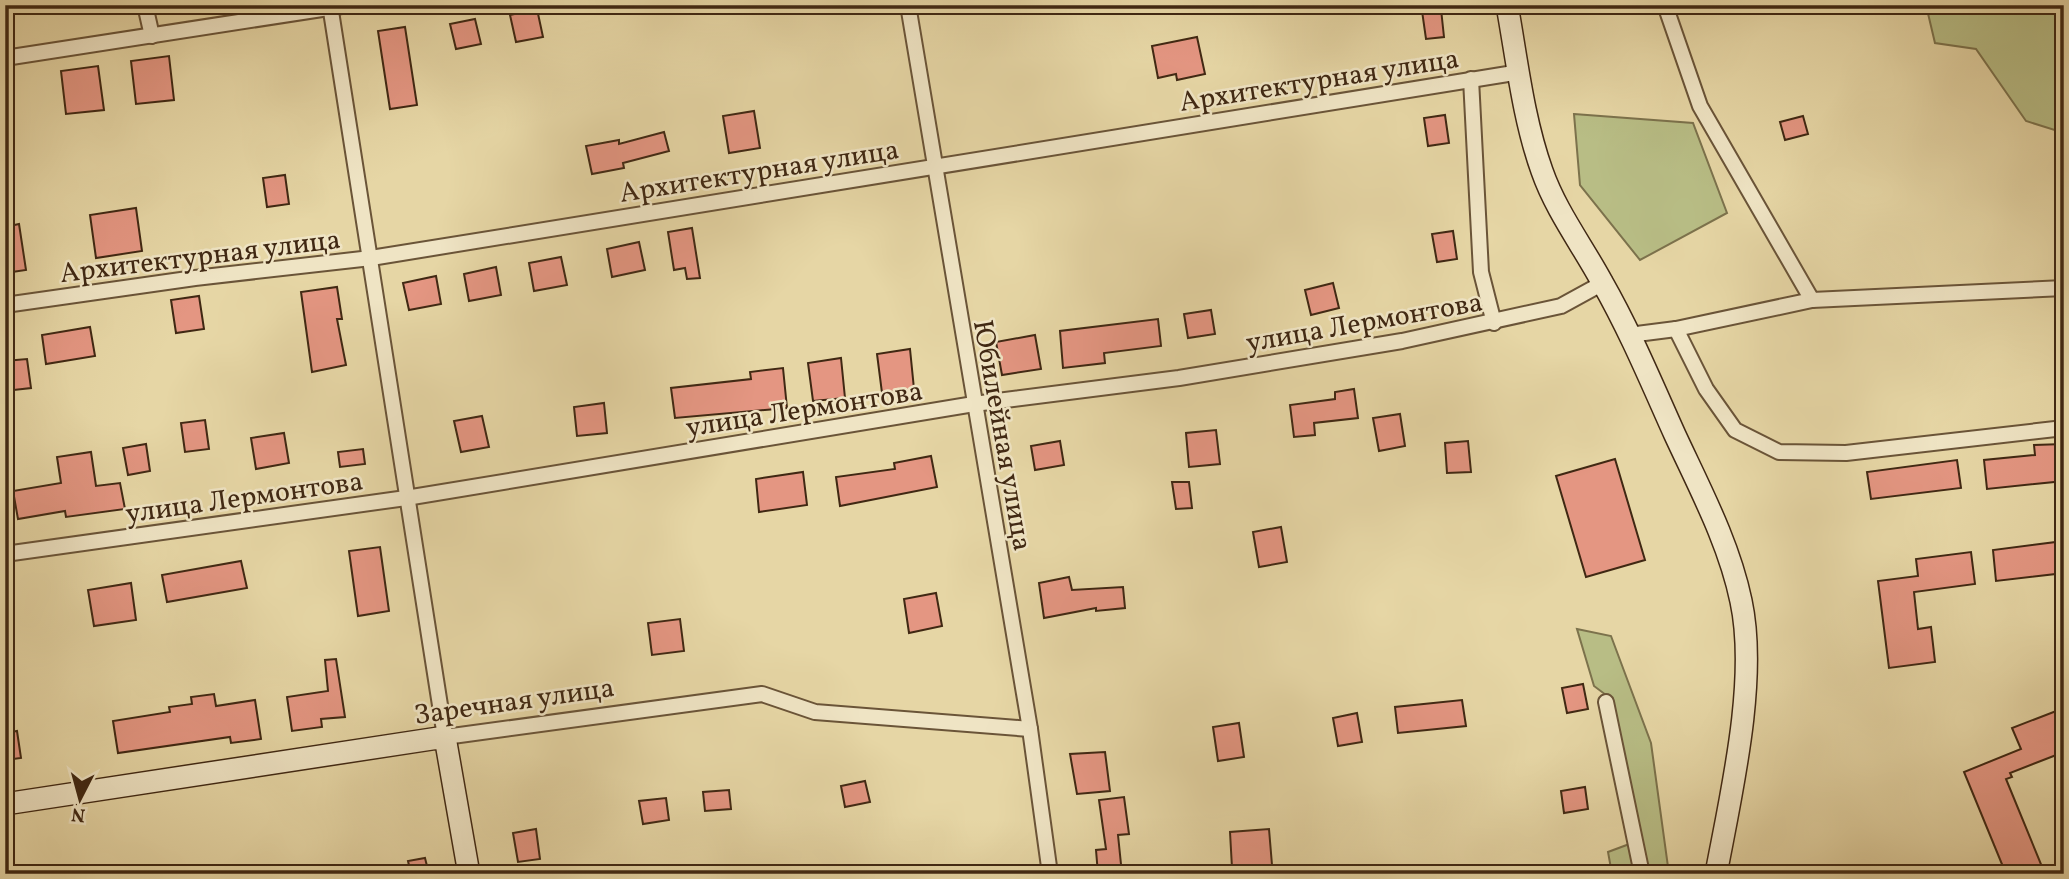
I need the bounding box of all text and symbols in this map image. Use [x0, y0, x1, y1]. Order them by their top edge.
street label: Архитектурная улица [1177, 40, 1462, 123]
street label: Архитектурная улица [617, 131, 902, 214]
street label: Архитектурная улица [58, 221, 343, 294]
street label: улица Лермонтова [1243, 283, 1486, 363]
street label: Юбилейная улица [962, 317, 1041, 554]
street label: улица Лермонтова [683, 372, 926, 448]
street label: улица Лермонтова [123, 463, 366, 534]
street label: Заречная улица [412, 669, 617, 736]
north arrow [46, 764, 116, 834]
text: N [70, 800, 87, 828]

